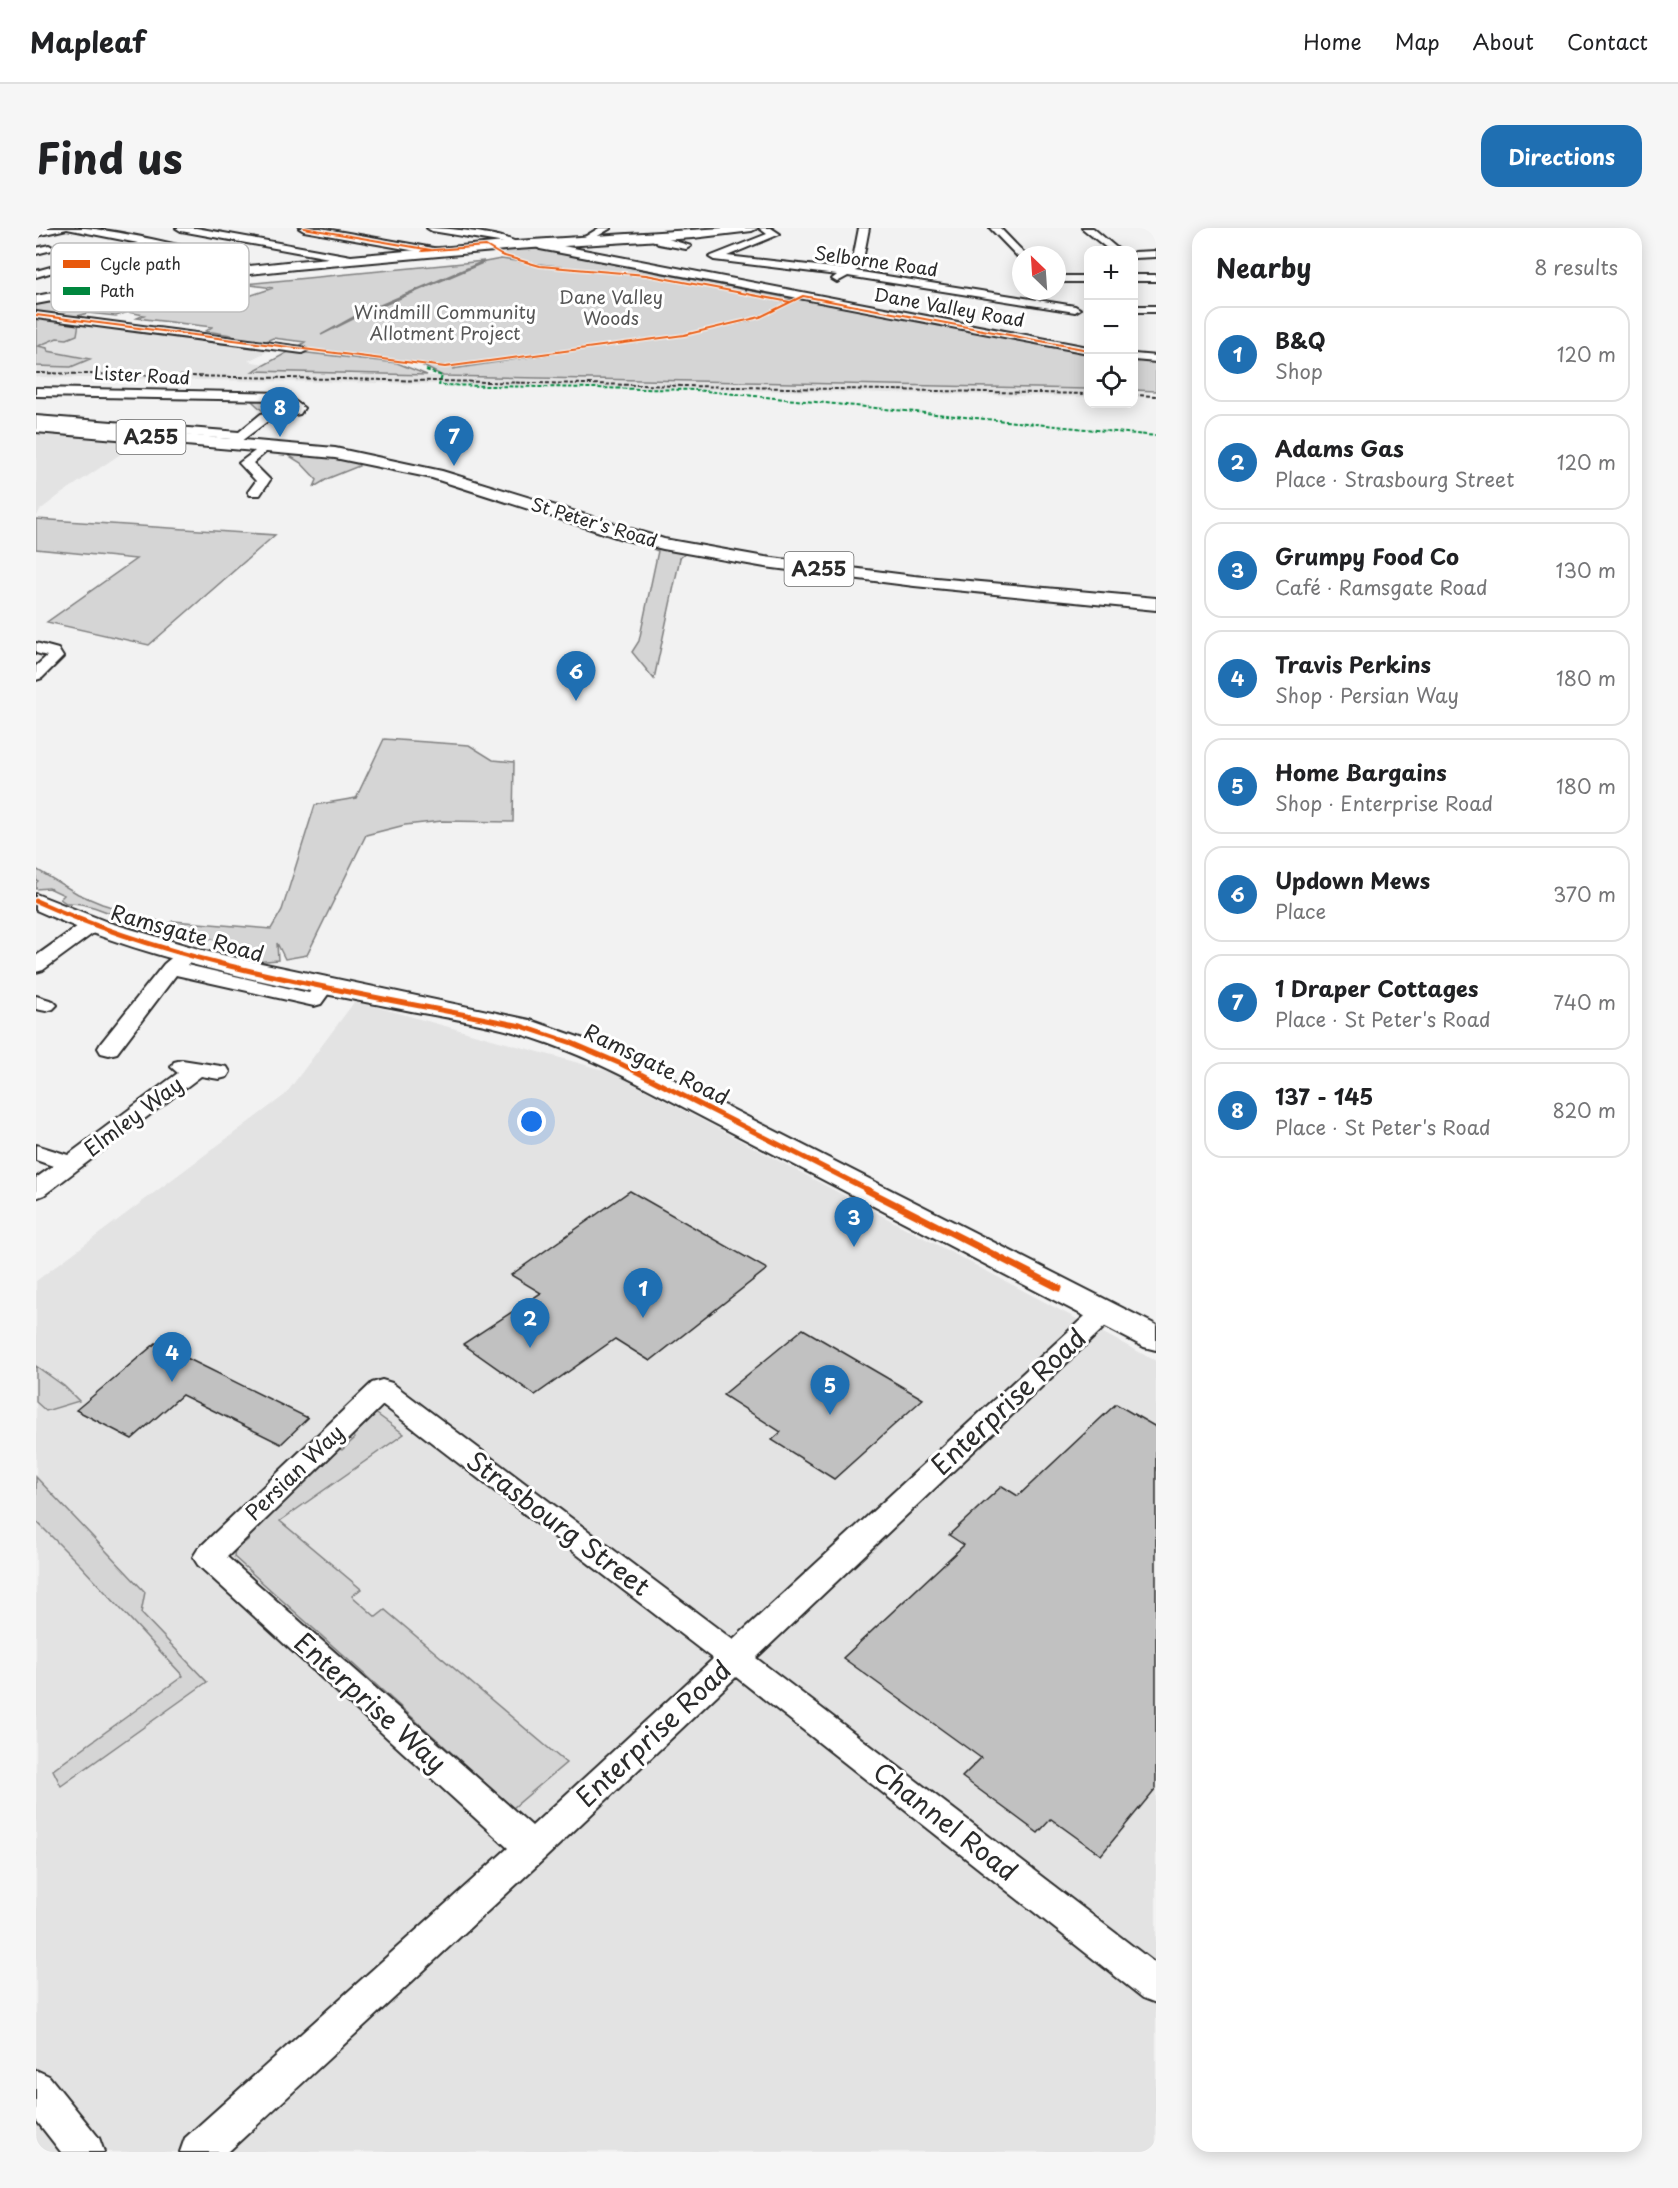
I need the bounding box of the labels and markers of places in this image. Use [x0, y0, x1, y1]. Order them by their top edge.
pin: 8 [260, 388, 300, 437]
pin: 7 [434, 416, 474, 466]
pin: 6 [556, 652, 596, 701]
pin: 3 [834, 1198, 874, 1247]
pin: 1 [624, 1268, 662, 1318]
pin: 2 [510, 1298, 550, 1348]
pin: 4 [152, 1332, 192, 1382]
pin: 5 [810, 1366, 850, 1415]

